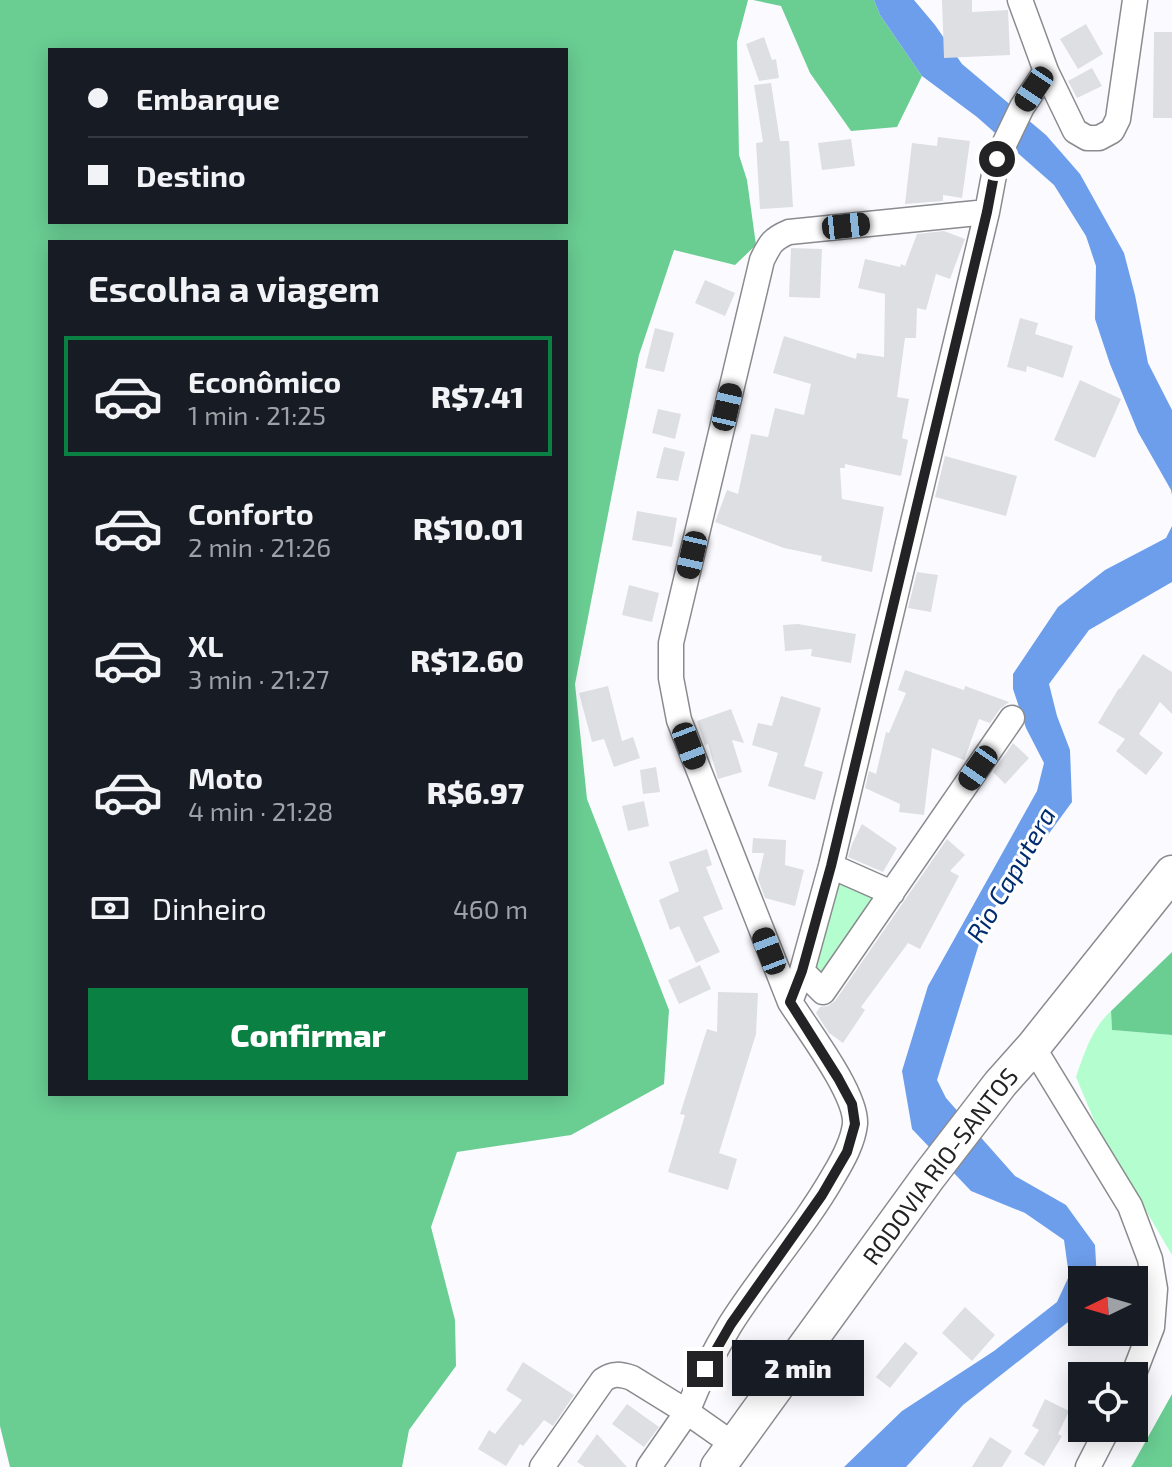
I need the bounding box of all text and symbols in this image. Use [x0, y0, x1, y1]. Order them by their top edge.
car [1011, 62, 1057, 116]
text: Embarque [136, 80, 280, 116]
route start [979, 141, 1015, 177]
text: Destino [136, 157, 246, 193]
car [821, 212, 871, 240]
text: Escolha a viagem [88, 266, 380, 309]
icon: car [92, 360, 164, 432]
text: Econômico [188, 363, 341, 399]
text: R$7.41 [431, 378, 524, 414]
car [710, 381, 744, 433]
text: 1 min · 21:25 [188, 399, 326, 430]
icon: car [92, 492, 164, 564]
text: Conforto [188, 495, 314, 531]
text: R$10.01 [413, 510, 524, 546]
car [675, 529, 709, 581]
text: 2 min · 21:26 [188, 531, 331, 562]
icon: car [92, 624, 164, 696]
text: XL [188, 627, 223, 663]
text: R$12.60 [410, 642, 524, 678]
text: 3 min · 21:27 [188, 663, 329, 694]
car [669, 719, 709, 773]
car [954, 741, 1002, 795]
icon: car [92, 756, 164, 828]
text: Moto [188, 759, 263, 795]
text: R$6.97 [427, 774, 524, 810]
text: 4 min · 21:28 [188, 795, 333, 826]
water label: Rio Caputera [959, 801, 1061, 947]
icon: cash [88, 886, 132, 930]
text: Dinheiro [152, 890, 266, 926]
text: 460 m [453, 893, 528, 924]
car [749, 924, 789, 978]
button: Confirmar [88, 988, 528, 1080]
street label: RODOVIA RIO-SANTOS [856, 1061, 1023, 1270]
north arrow [1068, 1266, 1148, 1346]
map controls [1068, 1266, 1148, 1442]
callout: 2 min [733, 1341, 865, 1397]
route end [687, 1351, 723, 1387]
text: 2 min [764, 1352, 832, 1383]
button: locate [1068, 1362, 1148, 1442]

